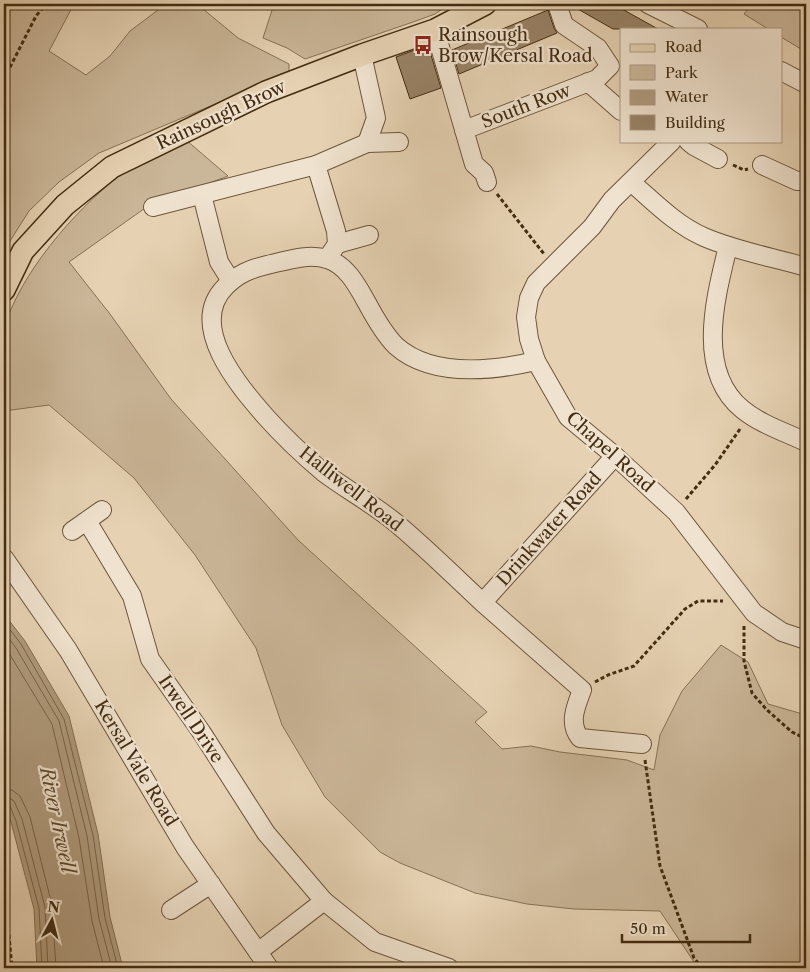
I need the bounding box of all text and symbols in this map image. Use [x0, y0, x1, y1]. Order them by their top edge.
place label: Rainsough Brow/Kersal Road [438, 24, 593, 67]
legend [620, 28, 782, 142]
bus stop icon: Rainsough Brow/Kersal Road [412, 34, 434, 56]
text: Road [665, 37, 702, 56]
text: Park [665, 63, 699, 82]
street label: Rainsough Brow [153, 75, 290, 155]
street label: South Row [478, 79, 575, 133]
text: Water [664, 87, 709, 106]
text: Building [665, 113, 725, 132]
street label: Chapel Road [562, 407, 658, 497]
street label: Halliwell Road [295, 442, 407, 536]
street label: Drinkwater Road [492, 467, 606, 591]
street label: Irwell Drive [154, 671, 228, 767]
street label: Kersal Vale Road [90, 696, 182, 830]
water label: River Irwell [35, 763, 80, 877]
north arrow [28, 894, 78, 944]
text: N [46, 897, 61, 917]
scale bar [622, 912, 750, 944]
text: 50 m [630, 919, 666, 938]

